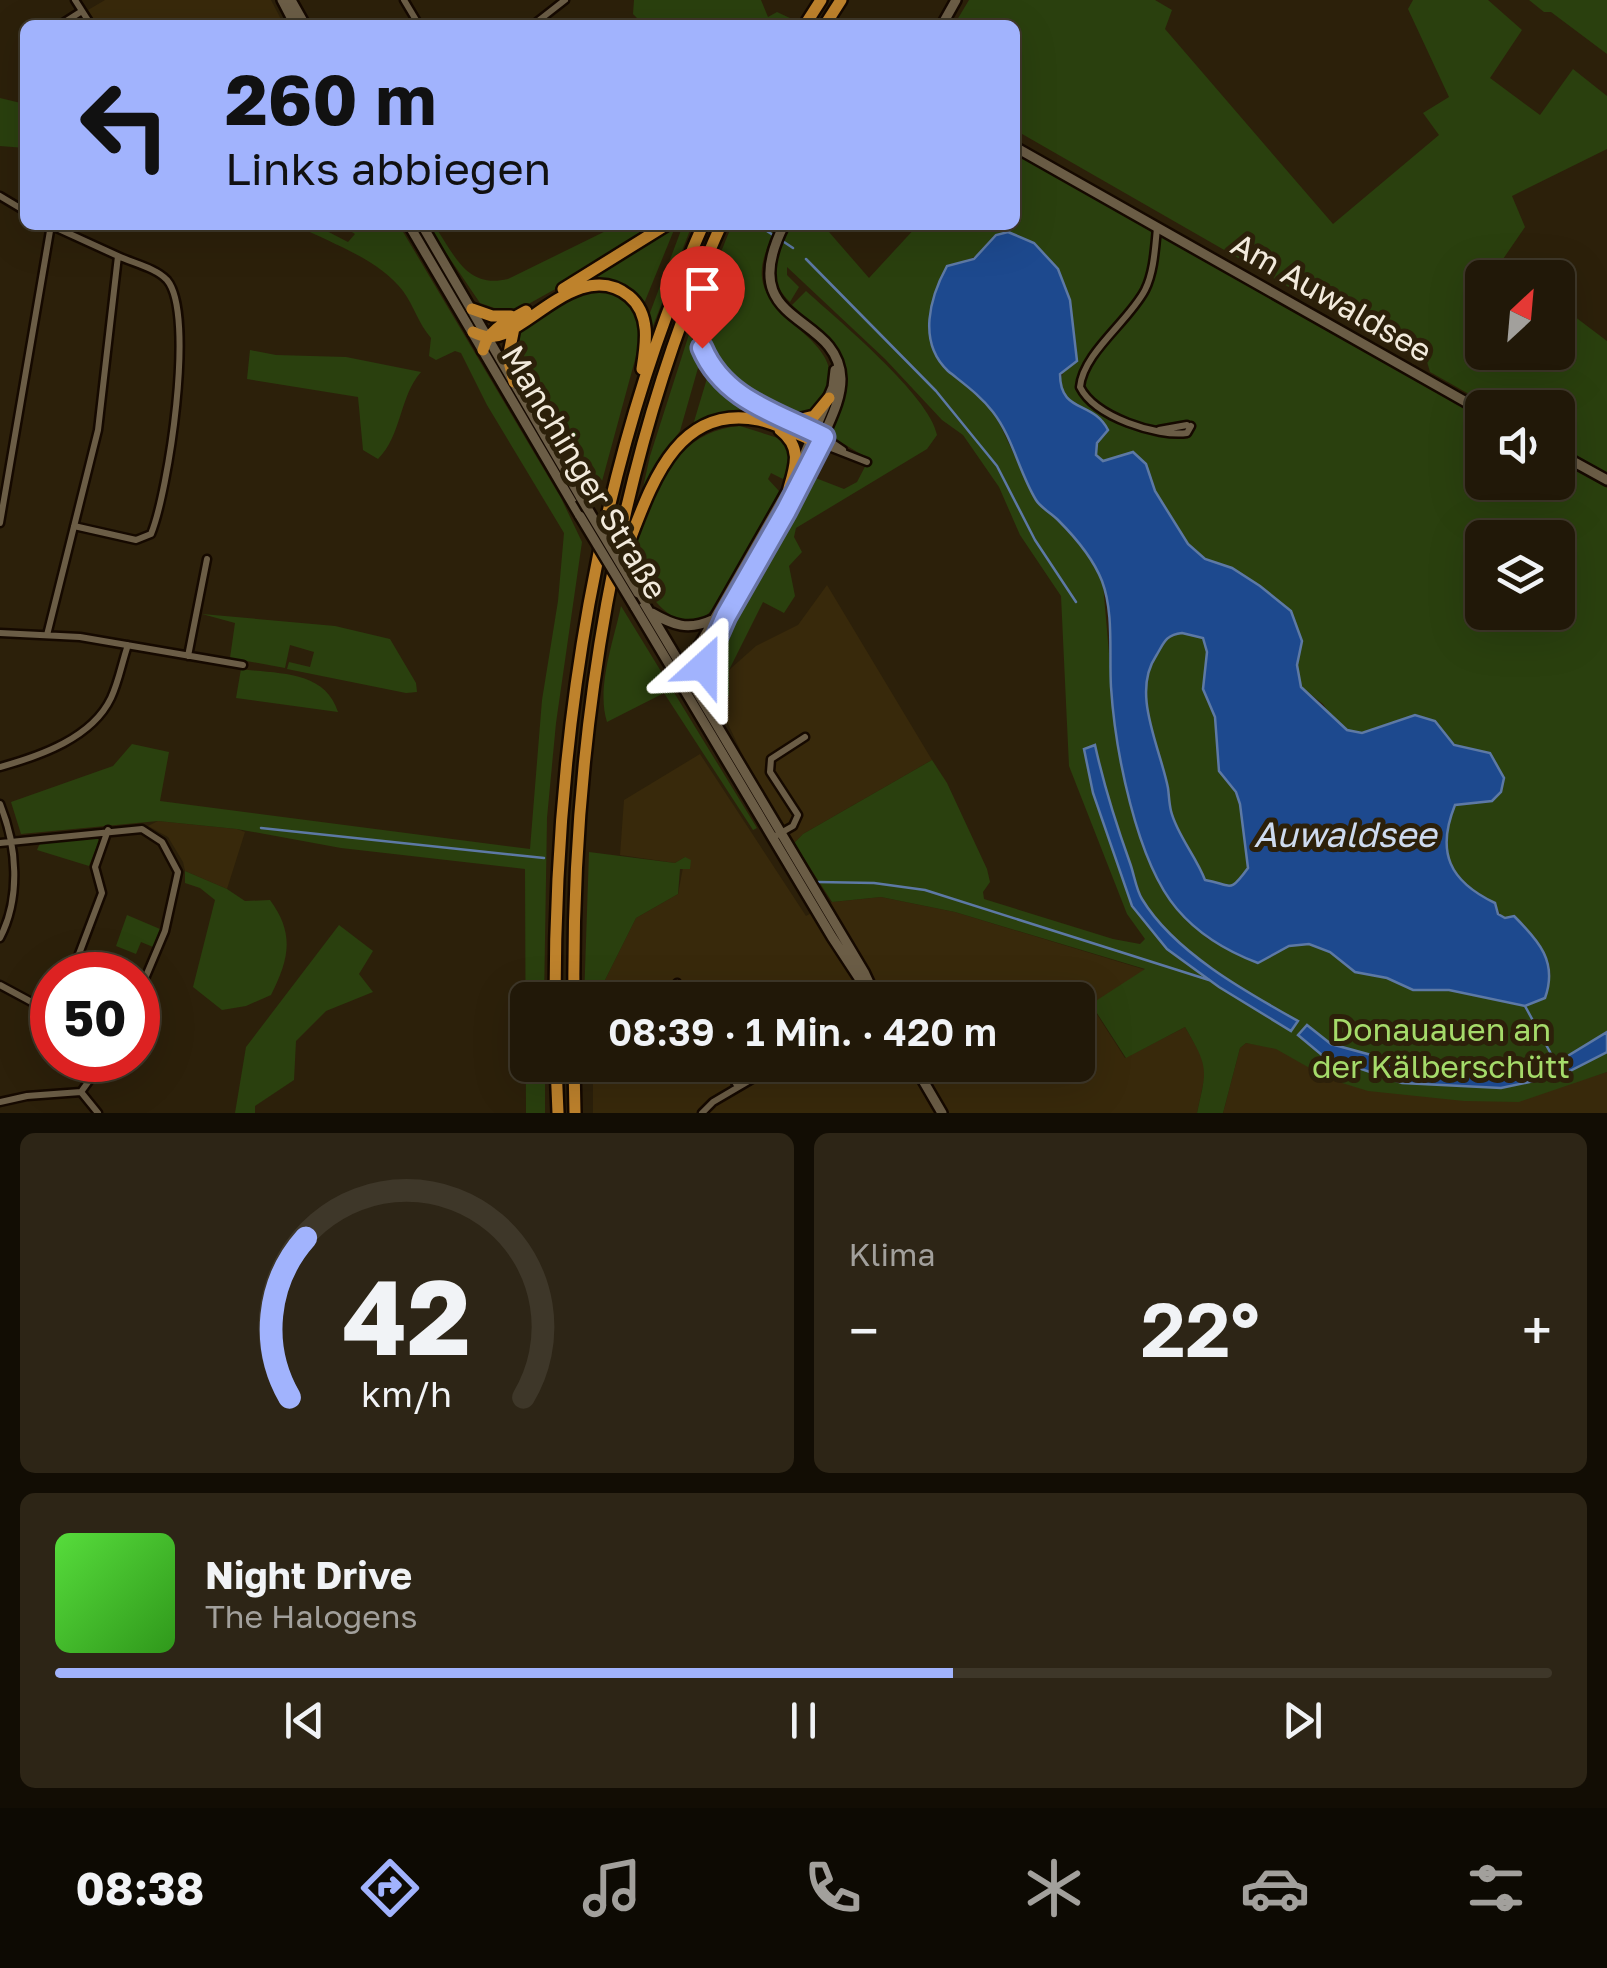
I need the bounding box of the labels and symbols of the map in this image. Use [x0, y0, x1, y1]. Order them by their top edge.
street label: Am Auwaldsee [1225, 224, 1439, 370]
pin [660, 246, 745, 349]
north arrow [1465, 260, 1575, 370]
street label: Manchinger Straße [494, 338, 676, 606]
position arrow [652, 614, 756, 718]
water label: Auwaldsee [1254, 813, 1439, 855]
speed limit sign: 50 [30, 952, 160, 1082]
park label: Donauauen an der Kälberschütt [1312, 1010, 1570, 1085]

